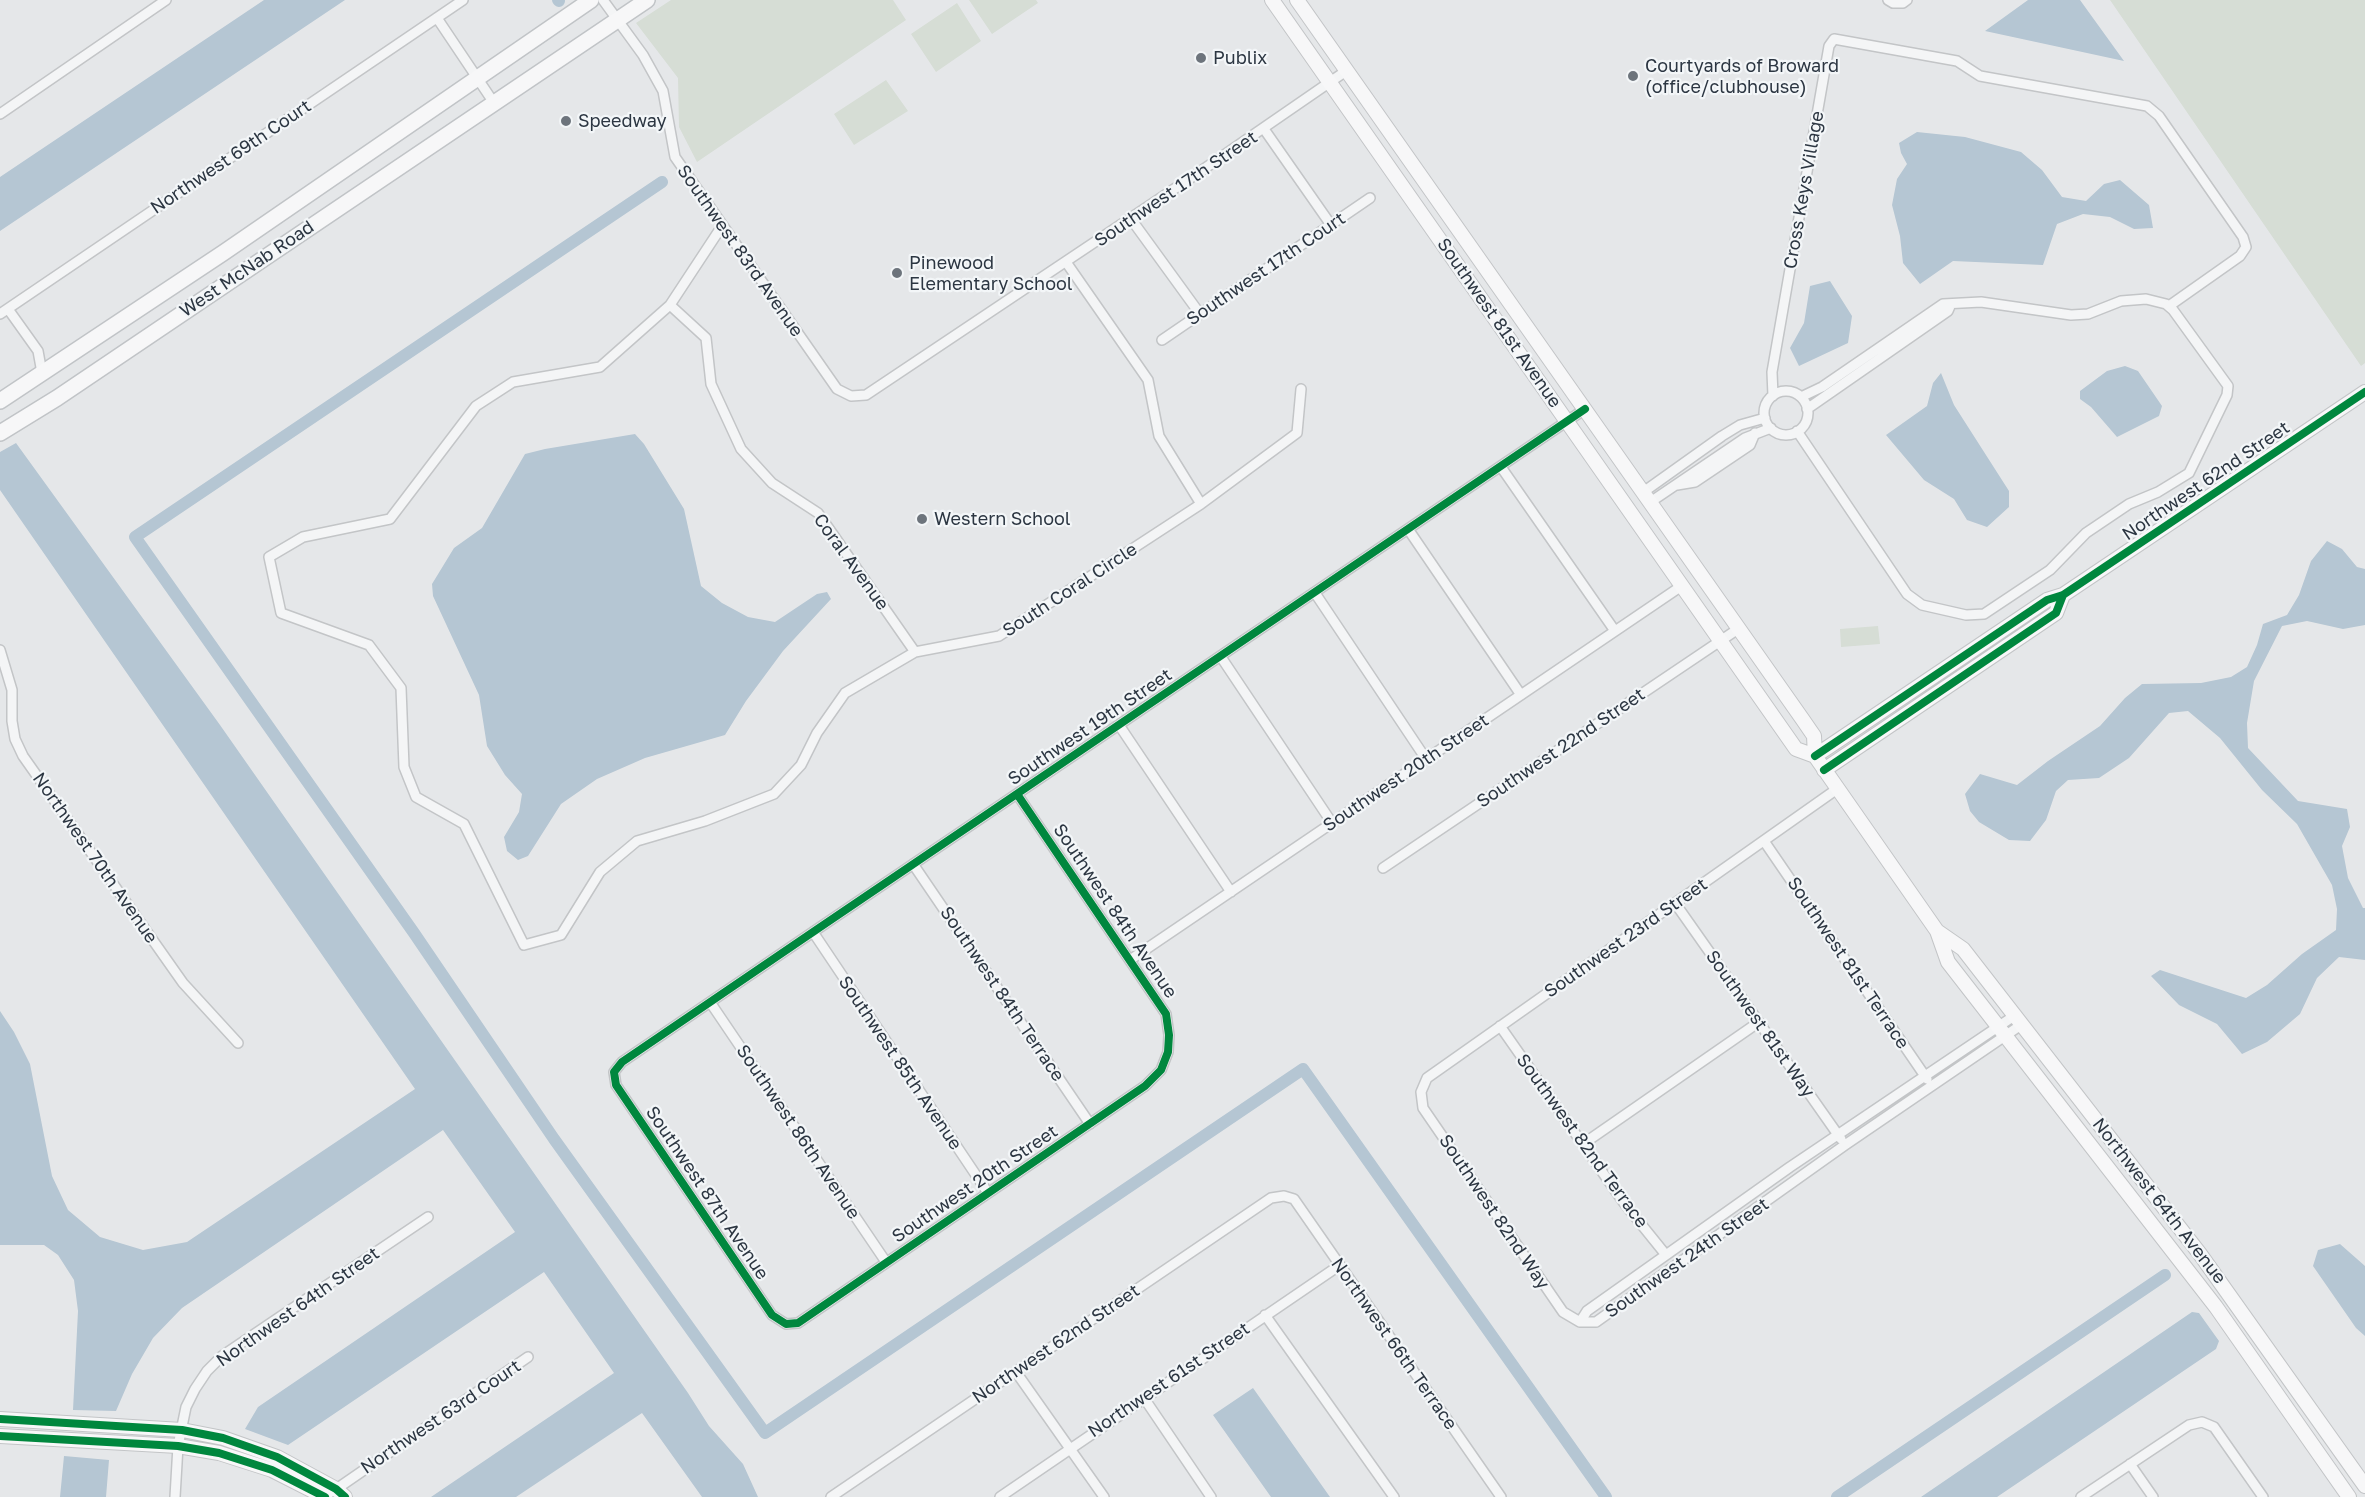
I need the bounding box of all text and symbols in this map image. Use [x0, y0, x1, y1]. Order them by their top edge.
place label: Publix [1213, 47, 1267, 69]
marker: Publix [1194, 51, 1208, 65]
place label: Courtyards of Broward (office/clubhouse) [1645, 55, 1839, 98]
marker: Courtyards of Broward (office/clubhouse) [1626, 69, 1640, 83]
street label: Northwest 69th Court [147, 95, 315, 219]
street label: Cross Keys Village [1779, 109, 1829, 271]
place label: Speedway [578, 110, 667, 132]
marker: Speedway [559, 114, 573, 128]
street label: Southwest 17th Street [1090, 126, 1262, 252]
street label: Southwest 83rd Avenue [672, 161, 808, 341]
street label: Southwest 17th Court [1182, 208, 1350, 330]
street label: West McNab Road [176, 216, 318, 322]
street label: Southwest 81st Avenue [1432, 234, 1566, 412]
place label: Pinewood Elementary School [909, 252, 1073, 294]
marker: Pinewood Elementary School [890, 266, 904, 280]
street label: Northwest 62nd Street [2118, 417, 2294, 545]
place label: Western School [934, 508, 1071, 530]
street label: Coral Avenue [809, 510, 893, 614]
marker: Western School [915, 512, 929, 526]
street label: South Coral Circle [999, 538, 1141, 642]
street label: Southwest 19th Street [1004, 664, 1176, 790]
street label: Southwest 22nd Street [1473, 684, 1649, 812]
street label: Southwest 20th Street [1319, 710, 1493, 836]
street label: Northwest 70th Avenue [28, 769, 162, 947]
street label: Southwest 84th Avenue [1049, 820, 1181, 1002]
street label: Southwest 81st Terrace [1782, 873, 1914, 1053]
street label: Southwest 23rd Street [1540, 874, 1712, 1002]
street label: Southwest 84th Terrace [935, 902, 1069, 1086]
street label: Southwest 81st Way [1701, 946, 1819, 1102]
street label: Southwest 85th Avenue [834, 972, 966, 1154]
street label: Southwest 86th Avenue [732, 1041, 864, 1223]
street label: Southwest 82nd Terrace [1512, 1050, 1652, 1232]
street label: Southwest 87th Avenue [641, 1102, 773, 1284]
street label: Northwest 64th Avenue [2088, 1114, 2230, 1288]
street label: Southwest 20th Street [888, 1121, 1062, 1247]
street label: Southwest 82nd Way [1434, 1131, 1554, 1293]
street label: Southwest 24th Street [1601, 1193, 1773, 1323]
street label: Northwest 64th Street [212, 1243, 384, 1371]
street label: Northwest 66th Terrace [1326, 1254, 1462, 1434]
street label: Northwest 62nd Street [968, 1280, 1144, 1408]
street label: Northwest 61st Street [1084, 1318, 1254, 1442]
street label: Northwest 63rd Court [357, 1355, 525, 1479]

